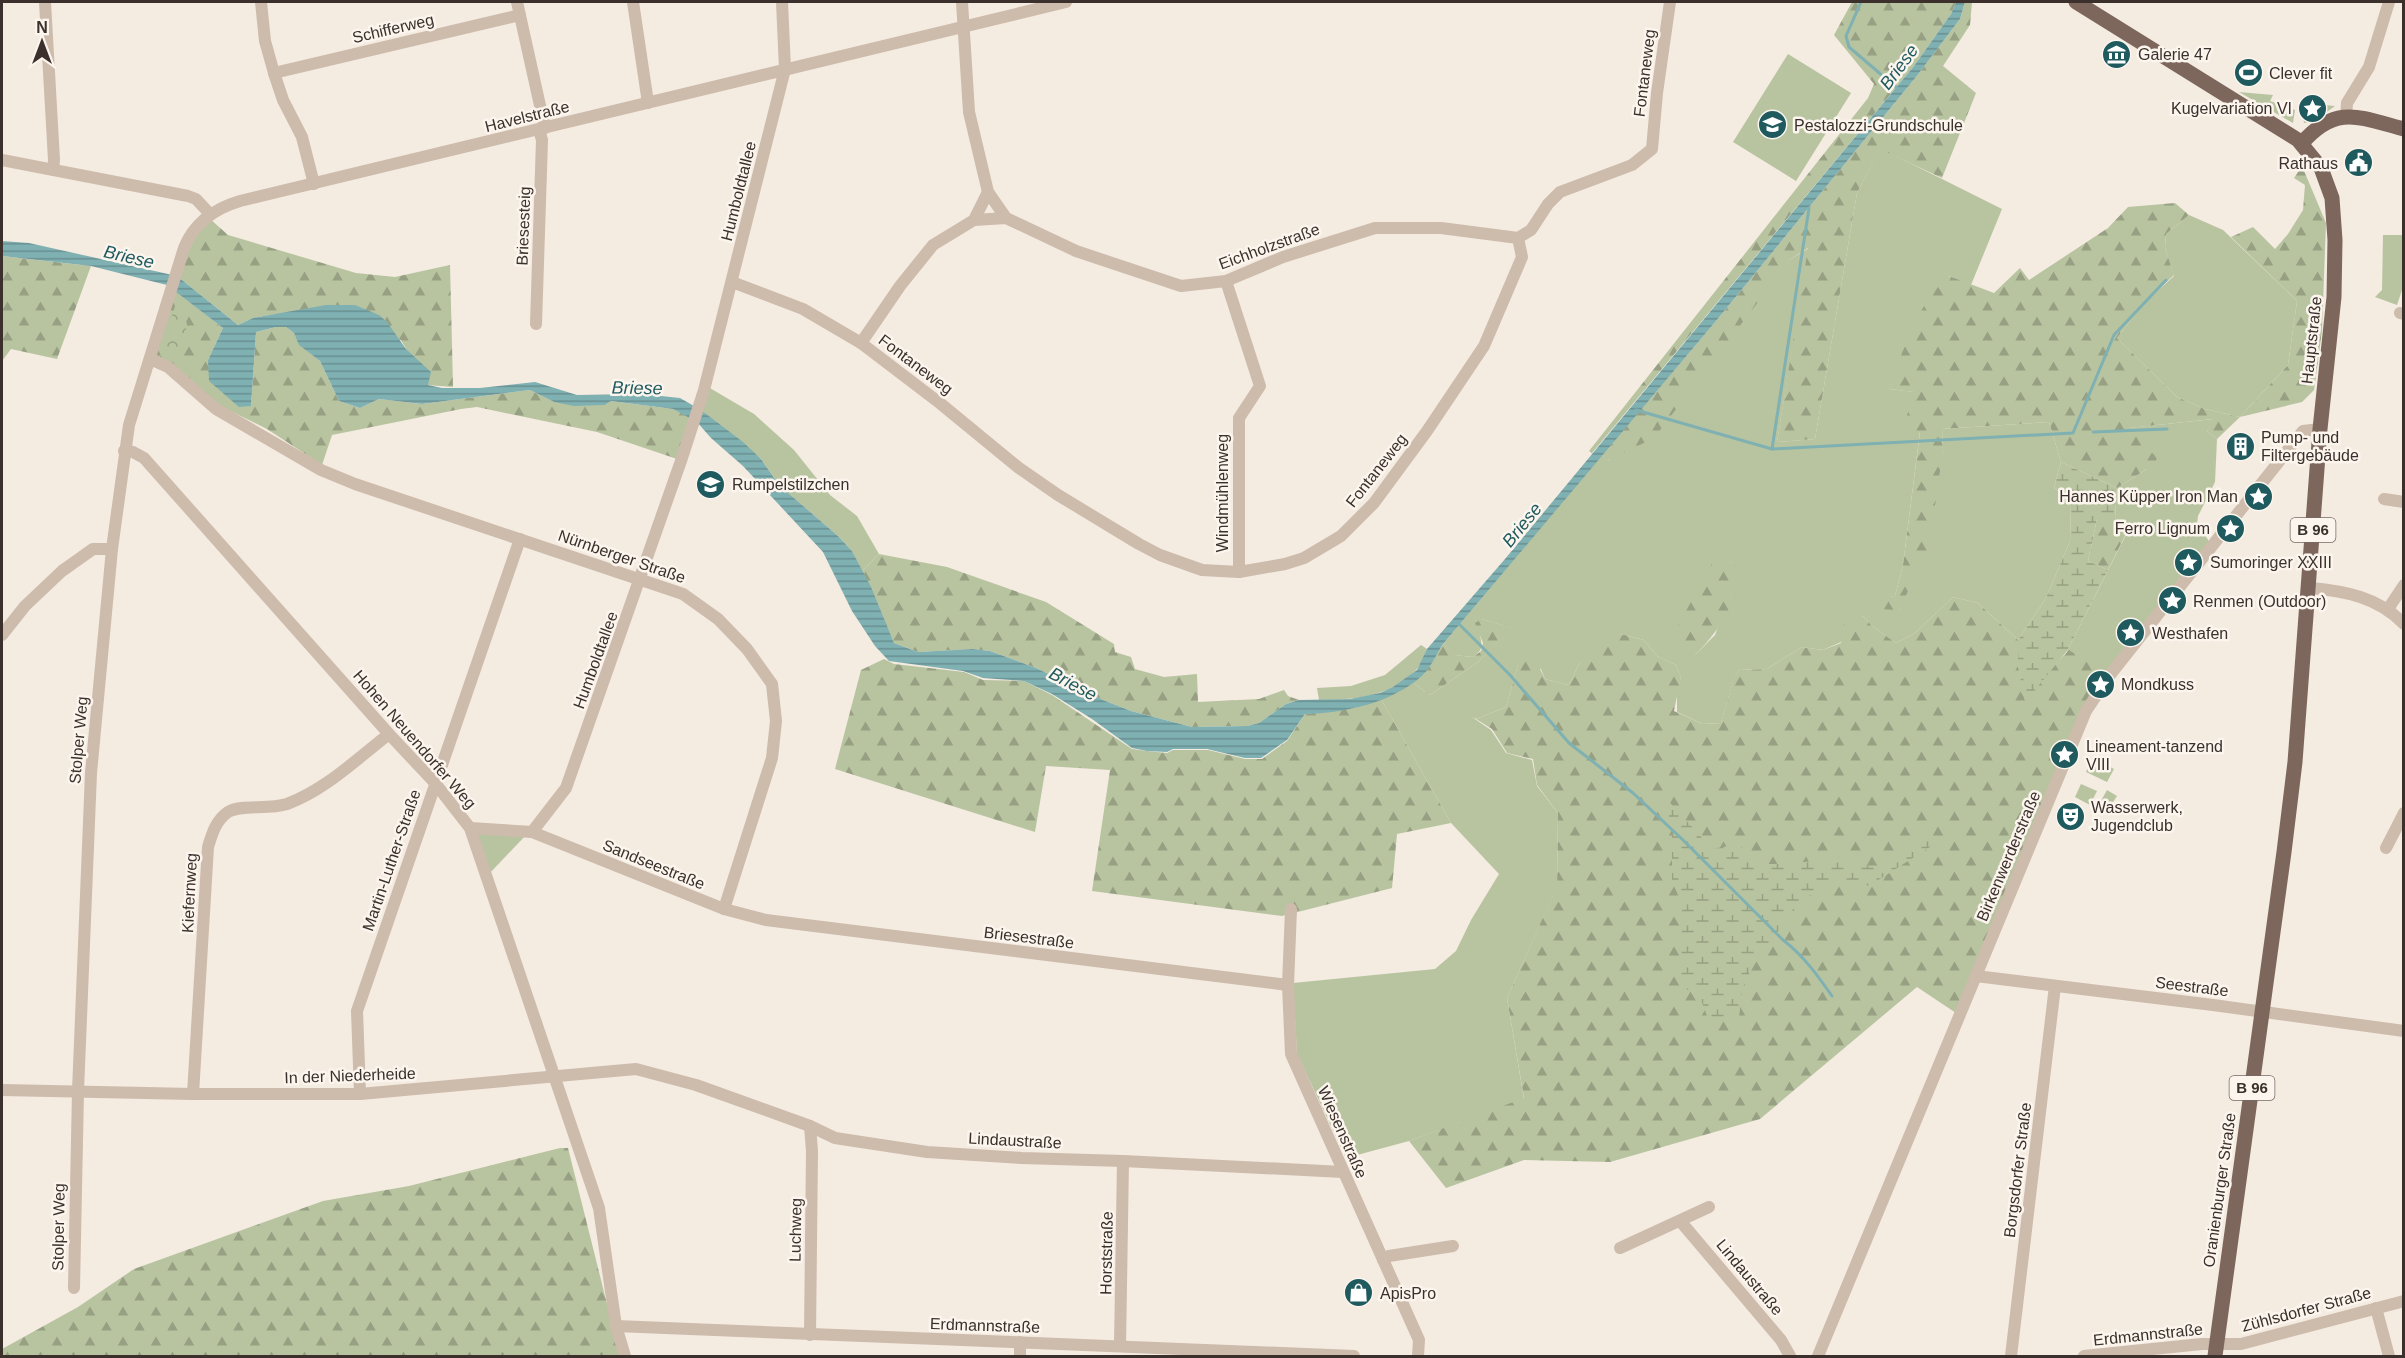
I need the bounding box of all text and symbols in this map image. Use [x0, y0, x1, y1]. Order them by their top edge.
street label: Schifferweg [351, 11, 436, 46]
north arrow [12, 12, 72, 72]
text: N [36, 19, 48, 36]
street label: Fontaneweg [1631, 28, 1658, 118]
museum icon: Galerie 47 [2101, 38, 2133, 70]
water label: Briese [1876, 41, 1922, 93]
place label: Galerie 47 [2138, 46, 2212, 63]
sports icon: Clever fit [2232, 57, 2264, 89]
place label: Clever fit [2269, 65, 2333, 82]
place icon: Kugelvariation VI [2297, 92, 2329, 124]
street label: Havelstraße [483, 98, 571, 135]
place label: Kugelvariation VI [2171, 100, 2292, 117]
school or university icon: Pestalozzi-Grundschule [1757, 109, 1789, 141]
place label: Pestalozzi-Grundschule [1794, 117, 1963, 134]
street label: Humboldtallee [718, 139, 759, 243]
public building icon: Rathaus [2343, 147, 2375, 179]
place label: Rathaus [2278, 155, 2338, 172]
street label: Briesesteig [514, 186, 533, 266]
street label: Eichholzstraße [1217, 220, 1322, 273]
water label: Briese [102, 242, 156, 272]
street label: Hauptstraße [2298, 295, 2325, 385]
street label: Fontaneweg [875, 331, 956, 398]
water label: Briese [611, 378, 663, 398]
place label: Pump- und Filtergebäude [2261, 429, 2359, 464]
street label: Fontaneweg [1343, 430, 1410, 510]
building icon: Pump- und Filtergebäude [2224, 430, 2256, 462]
street label: Windmühlenweg [1214, 434, 1231, 552]
school or university icon: Rumpelstilzchen [695, 468, 727, 500]
place label: Rumpelstilzchen [732, 476, 849, 493]
place icon: Hannes Küpper Iron Man [2243, 480, 2275, 512]
place label: Hannes Küpper Iron Man [2059, 488, 2238, 505]
water label: Briese [1498, 499, 1546, 551]
place icon: Ferro Lignum [2215, 512, 2247, 544]
road number: B 96 [2290, 518, 2336, 542]
place label: Ferro Lignum [2115, 520, 2210, 537]
street label: Nürnberger Straße [556, 527, 688, 586]
place icon: Sumoringer XXIII [2173, 546, 2205, 578]
place label: Sumoringer XXIII [2210, 554, 2332, 571]
place icon: Renmen (Outdoor) [2156, 585, 2188, 617]
place label: Renmen (Outdoor) [2193, 593, 2326, 610]
street label: Humboldtallee [570, 609, 621, 711]
place icon: Westhafen [2115, 617, 2147, 649]
place label: Westhafen [2152, 625, 2228, 642]
water label: Briese [1046, 663, 1100, 705]
street label: Hohen Neuendorfer Weg [350, 667, 479, 812]
place icon: Mondkuss [2084, 668, 2116, 700]
place label: Mondkuss [2121, 676, 2194, 693]
street label: Stolper Weg [66, 696, 91, 784]
place label: Lineament-tanzend VIII [2086, 738, 2223, 773]
place icon: Lineament-tanzend VIII [2049, 739, 2081, 771]
street label: Martin-Luther-Straße [359, 787, 424, 933]
street label: Birkenwerderstraße [1973, 789, 2044, 924]
place label: Wasserwerk, Jugendclub [2091, 799, 2183, 834]
theatre icon: Wasserwerk, Jugendclub [2054, 800, 2086, 832]
street label: Sandseestraße [600, 836, 707, 893]
street label: Kiefernweg [179, 853, 200, 933]
street label: Briesestraße [983, 924, 1075, 951]
street label: Seestraße [2154, 974, 2230, 999]
street label: In der Niederheide [284, 1065, 416, 1086]
road number: B 96 [2230, 1076, 2274, 1100]
street label: Wiesenstraße [1315, 1084, 1370, 1181]
street label: Borgsdorfer Straße [2001, 1101, 2034, 1239]
street label: Oranienburger Straße [2200, 1112, 2239, 1268]
street label: Lindaustraße [968, 1130, 1062, 1151]
street label: Stolper Weg [49, 1183, 68, 1271]
street label: Luchweg [786, 1198, 805, 1262]
street label: Horststraße [1097, 1211, 1116, 1295]
street label: Lindaustraße [1713, 1236, 1786, 1319]
shop icon: ApisPro [1343, 1277, 1375, 1309]
street label: Zühlsdorfer Straße [2240, 1284, 2373, 1335]
place label: ApisPro [1380, 1285, 1436, 1302]
street label: Erdmannstraße [930, 1315, 1040, 1336]
street label: Erdmannstraße [2092, 1320, 2204, 1349]

